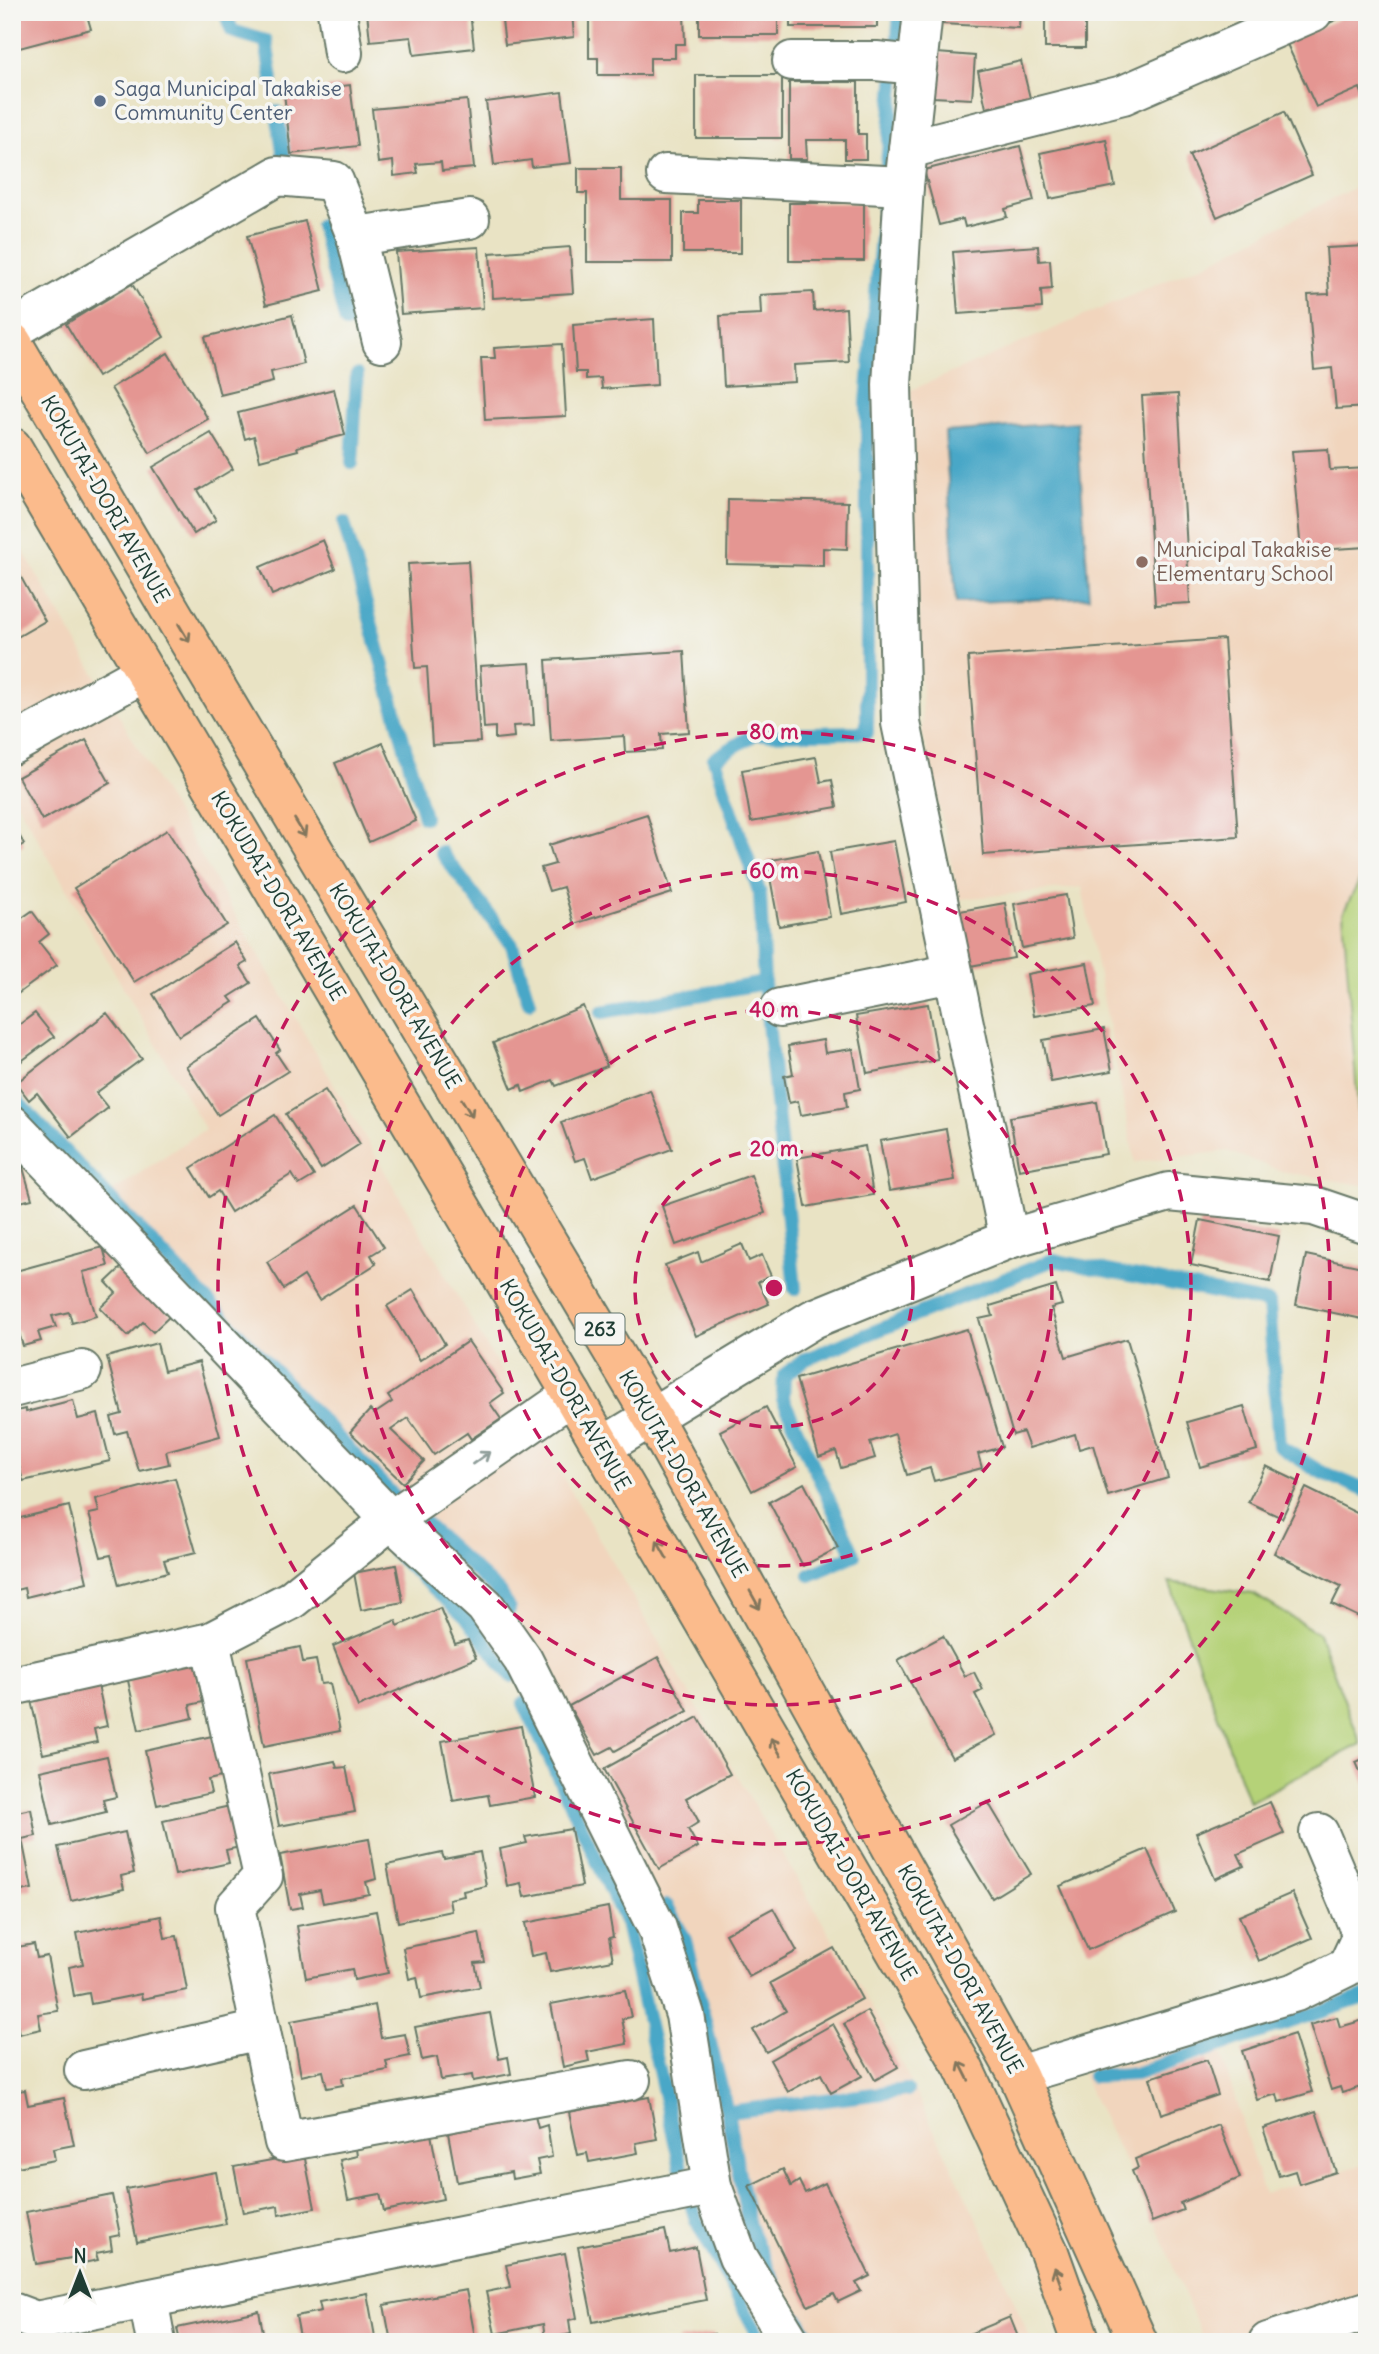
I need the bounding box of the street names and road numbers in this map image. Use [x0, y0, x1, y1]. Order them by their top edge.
street label: KOKUTAI-DORI AVENUE [35, 390, 176, 607]
street label: KOKUDAI-DORI AVENUE [205, 786, 352, 1006]
street label: KOKUTAI-DORI AVENUE [323, 878, 468, 1093]
street label: KOKUDAI-DORI AVENUE [494, 1274, 637, 1495]
road number: 263 [576, 1314, 624, 1344]
street label: KOKUTAI-DORI AVENUE [613, 1365, 754, 1582]
street label: KOKUDAI-DORI AVENUE [780, 1764, 923, 1985]
street label: KOKUTAI-DORI AVENUE [892, 1859, 1029, 2078]

